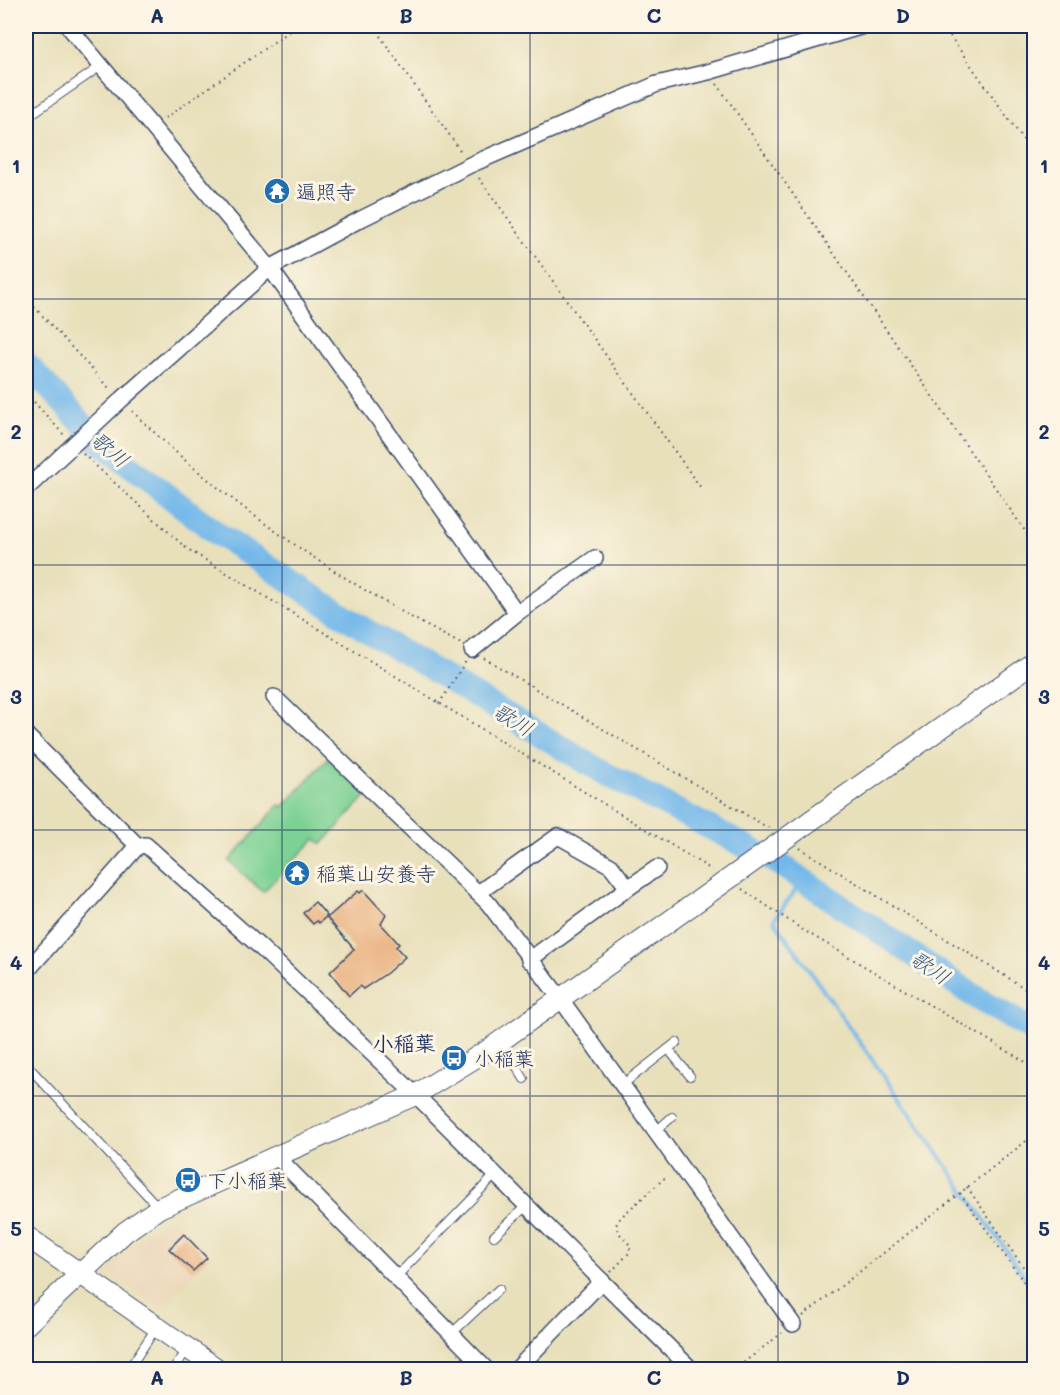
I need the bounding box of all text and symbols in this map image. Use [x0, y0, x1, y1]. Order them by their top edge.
text: A [150, 2, 164, 28]
text: B [399, 2, 413, 28]
text: C [647, 2, 662, 28]
text: D [896, 2, 910, 28]
text: 1 [12, 152, 20, 178]
text: 1 [1040, 152, 1048, 178]
temple icon: 遍照寺 [262, 176, 292, 206]
place label: 遍照寺 [296, 178, 356, 204]
text: 2 [10, 418, 22, 444]
text: 2 [1038, 418, 1050, 444]
water label: 歌川 [86, 425, 136, 473]
text: 3 [10, 683, 22, 709]
text: 3 [1038, 683, 1050, 709]
water label: 歌川 [489, 697, 539, 741]
temple icon: 稲葉山安養寺 [282, 858, 312, 888]
place label: 稲葉山安養寺 [316, 860, 436, 886]
water label: 歌川 [906, 944, 956, 990]
text: 4 [10, 949, 23, 975]
text: 4 [1038, 949, 1051, 975]
district label: 小稲葉 [373, 1029, 436, 1056]
bus stop icon: 小稲葉 [439, 1043, 469, 1073]
place label: 小稲葉 [474, 1045, 534, 1071]
bus stop icon: 下小稲葉 [173, 1165, 203, 1195]
place label: 下小稲葉 [207, 1167, 287, 1193]
text: 5 [10, 1215, 22, 1241]
text: 5 [1038, 1215, 1050, 1241]
text: A [150, 1364, 164, 1390]
text: B [399, 1364, 413, 1390]
text: C [647, 1364, 662, 1390]
text: D [896, 1364, 910, 1390]

